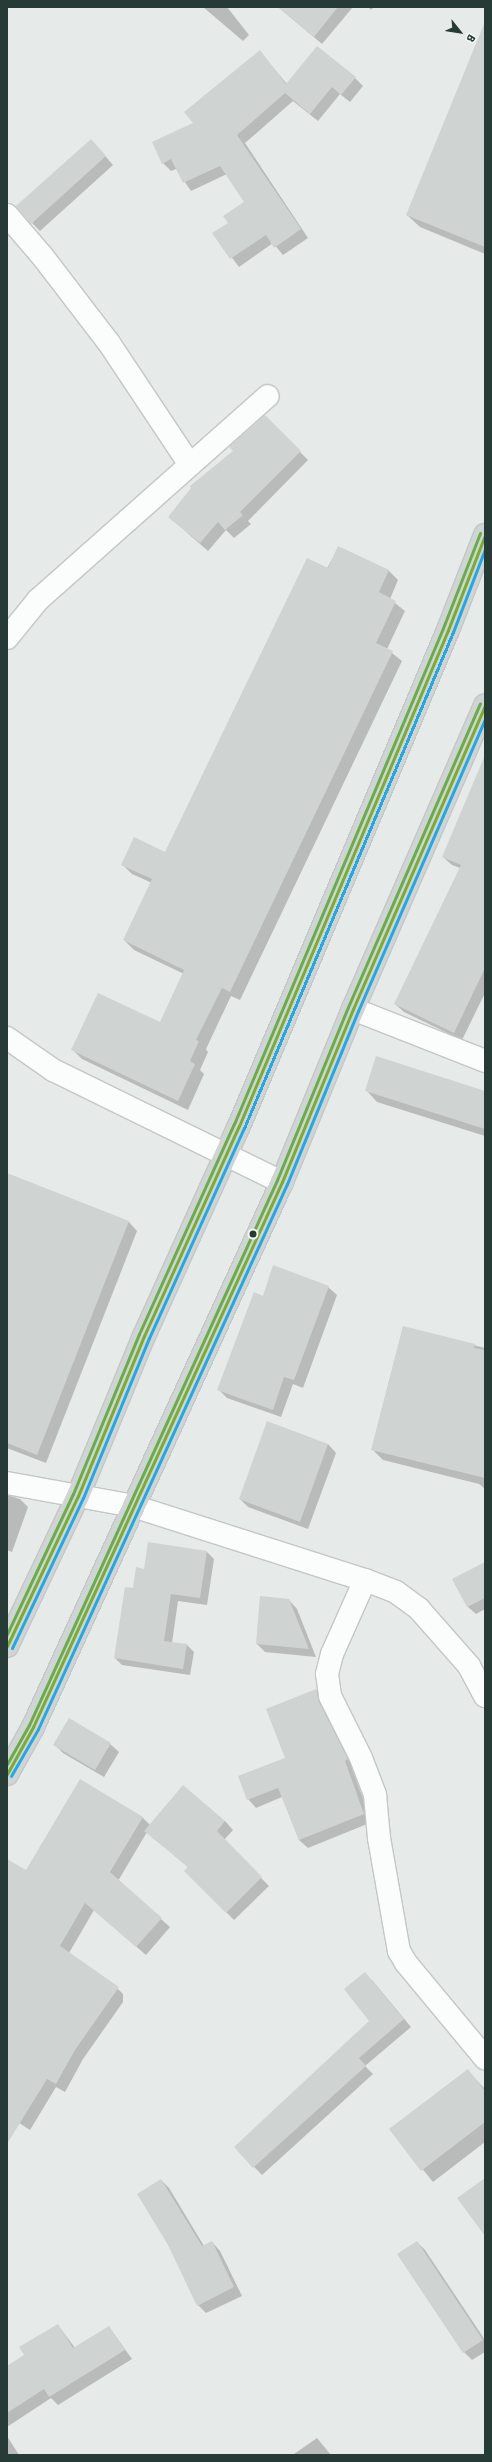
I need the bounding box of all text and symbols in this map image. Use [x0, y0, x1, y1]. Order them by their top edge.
north arrow [440, 12, 480, 52]
text: B [464, 32, 478, 44]
unlabelled marker [248, 1229, 258, 1239]

